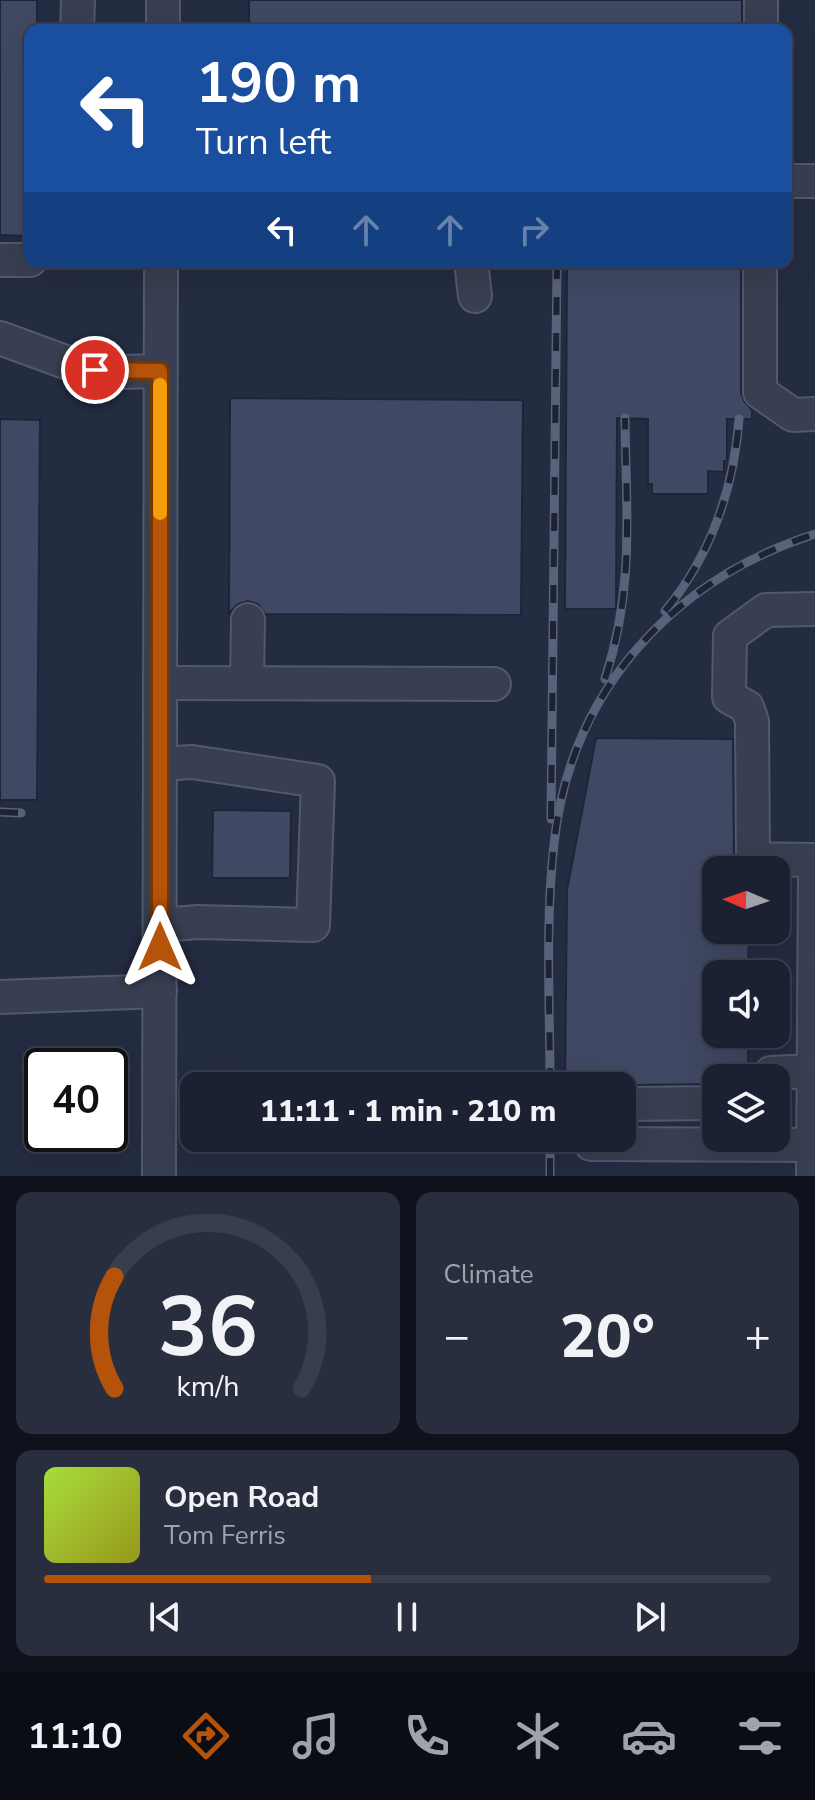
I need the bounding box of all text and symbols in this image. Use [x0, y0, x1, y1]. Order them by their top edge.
text: 190 m [196, 45, 361, 122]
icon: left [64, 56, 168, 160]
text: Turn left [196, 118, 331, 167]
icon: left [260, 208, 304, 252]
icon: ahead [344, 208, 388, 252]
icon: ahead [428, 208, 472, 252]
icon: right [512, 208, 556, 252]
pin [61, 336, 129, 404]
icon: arrive [73, 348, 117, 392]
north arrow [702, 856, 790, 944]
map controls [702, 856, 790, 1152]
position arrow [118, 905, 202, 989]
button: sound [702, 960, 790, 1048]
speed limit sign: 40 [24, 1048, 128, 1152]
button: layers [702, 1064, 790, 1152]
text: 11:11 · 1 min · 210 m [260, 1091, 556, 1132]
text: Climate [444, 1257, 534, 1292]
text: 36 [158, 1271, 258, 1384]
text: 20° [560, 1296, 655, 1378]
text: − [444, 1307, 470, 1367]
text: + [745, 1307, 771, 1367]
text: km/h [176, 1367, 239, 1406]
text: Open Road [164, 1477, 319, 1518]
text: Tom Ferris [164, 1518, 286, 1553]
icon: previous [143, 1595, 187, 1639]
icon: pause [385, 1595, 429, 1639]
icon: next [628, 1595, 672, 1639]
icon: directions [178, 1708, 234, 1764]
icon: music [288, 1708, 344, 1764]
icon: phone [399, 1708, 455, 1764]
icon: climate [510, 1708, 566, 1764]
icon: car [621, 1708, 677, 1764]
icon: filters [732, 1708, 788, 1764]
text: 11:10 [27, 1712, 123, 1761]

